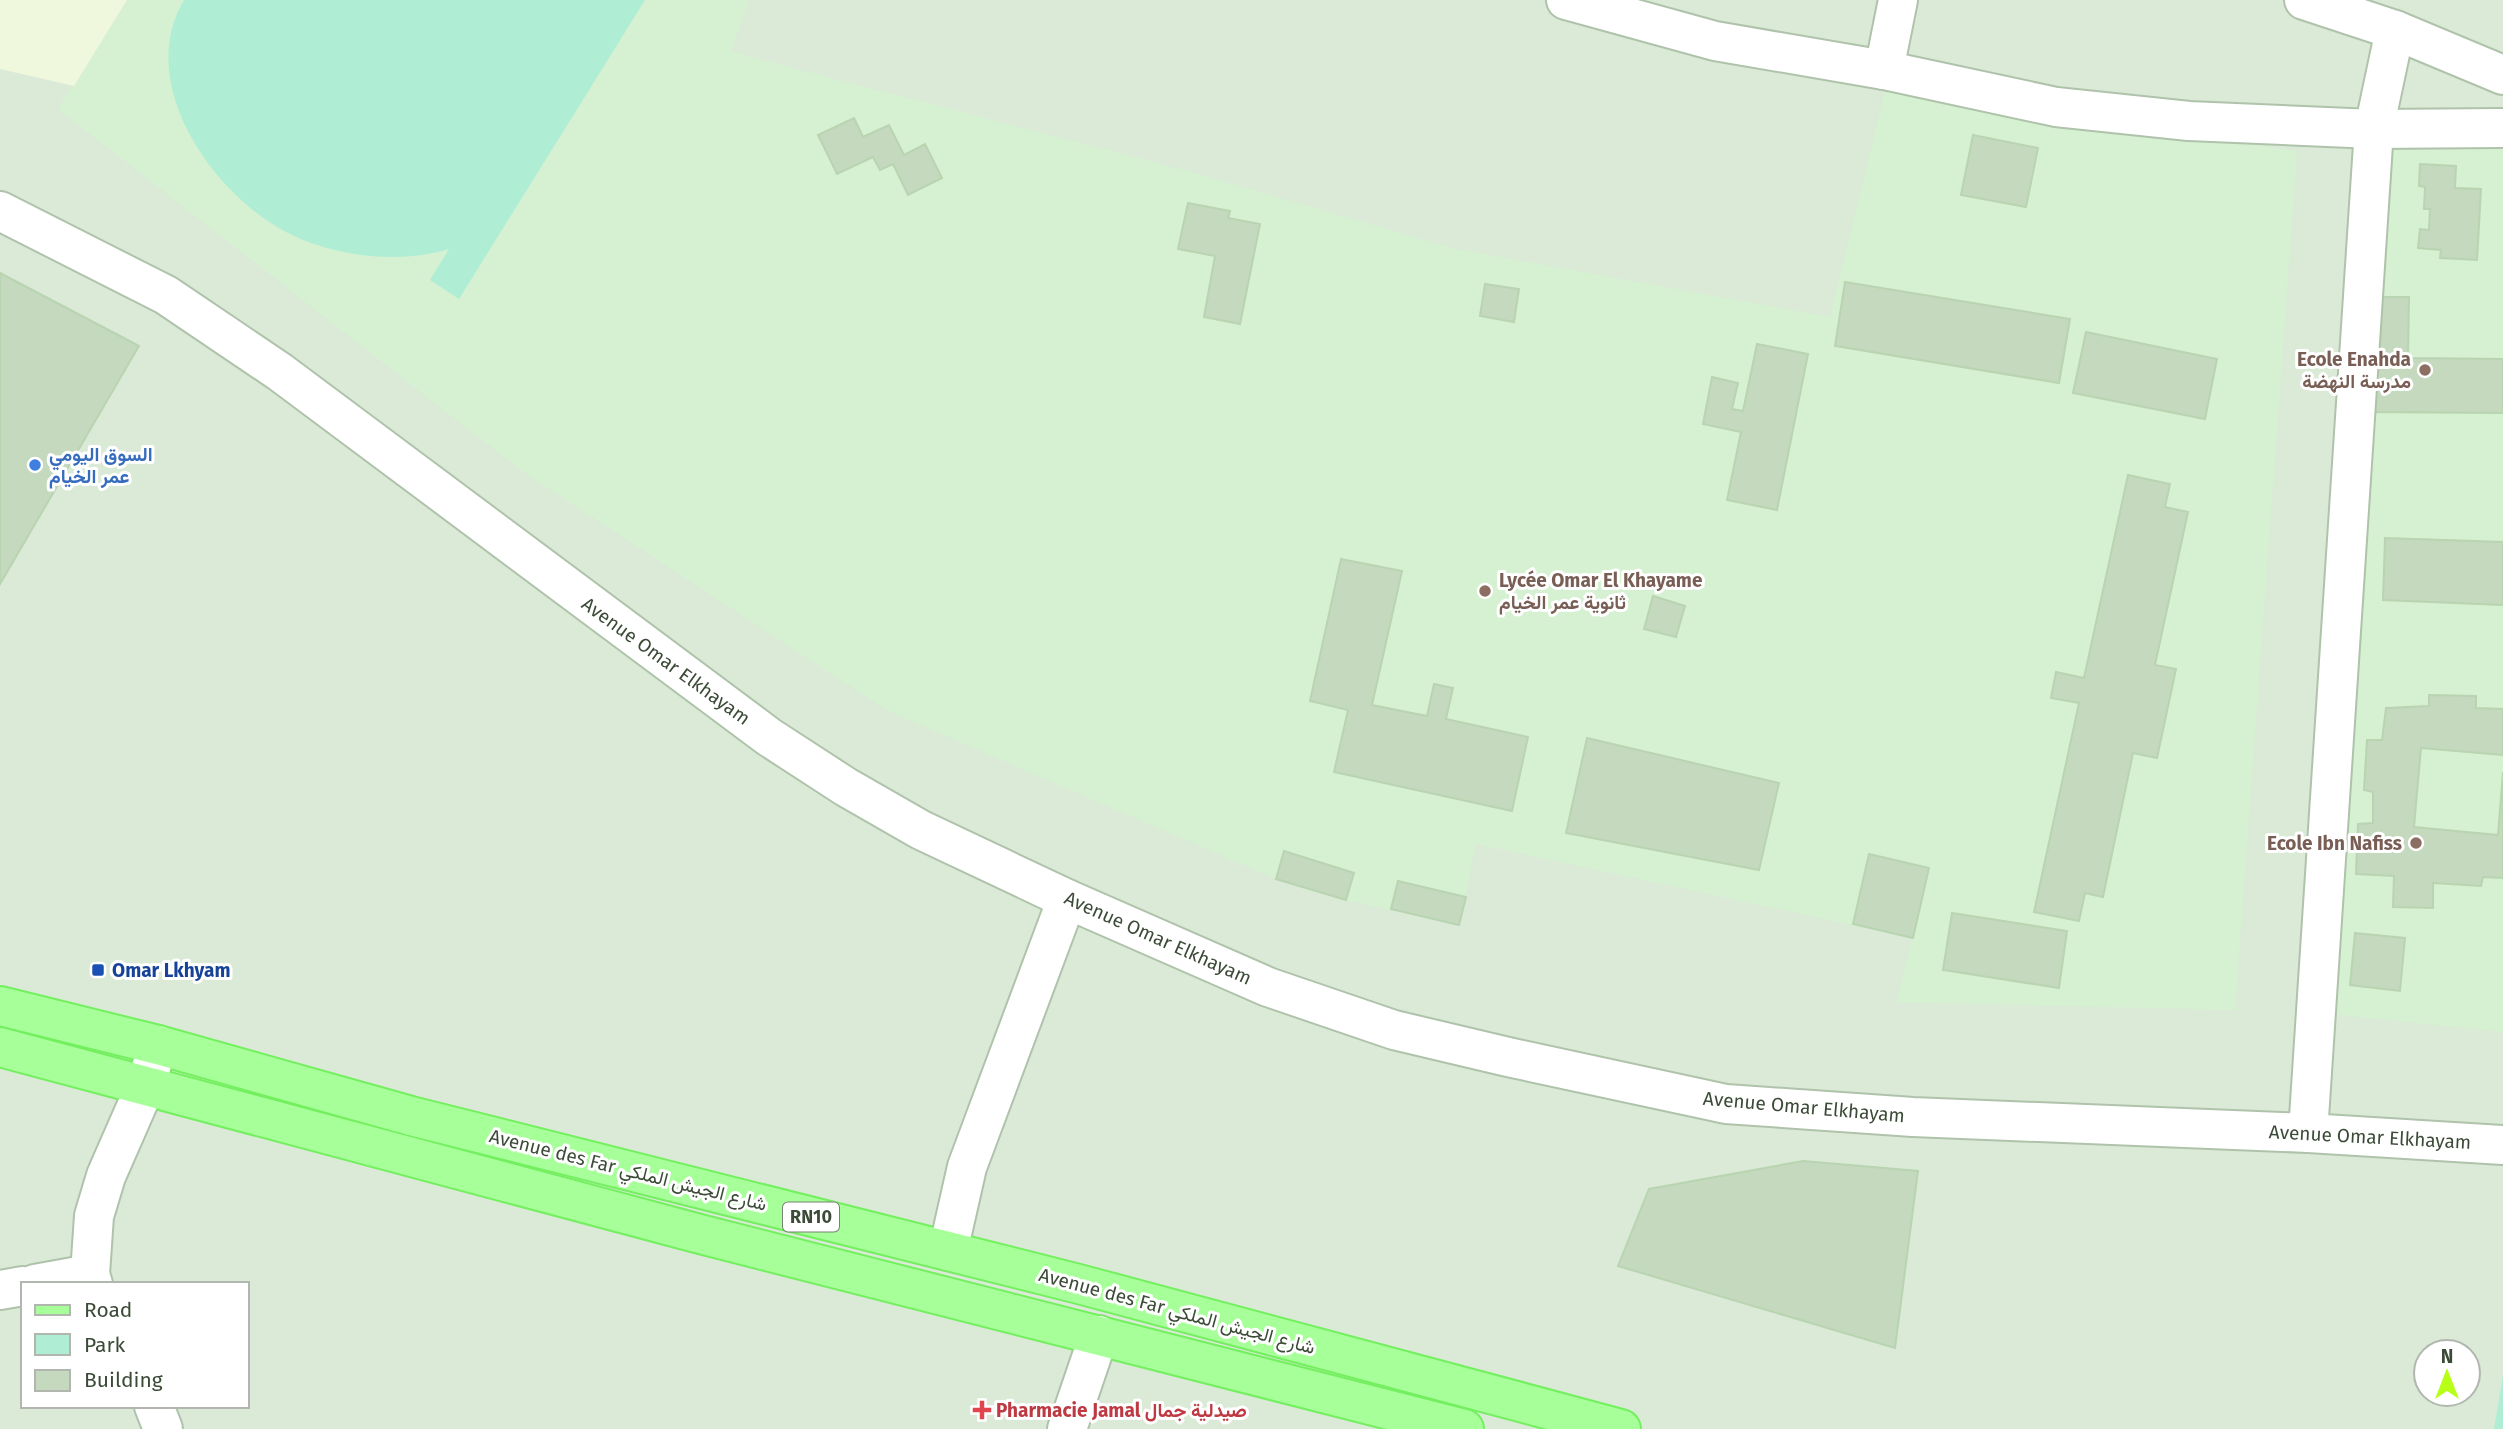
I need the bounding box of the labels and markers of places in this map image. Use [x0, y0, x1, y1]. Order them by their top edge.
place label: Ecole Enahda مدرسة النهضة [2297, 348, 2411, 394]
marker: Ecole Enahda مدرسة النهضة [2417, 362, 2433, 378]
place label: السوق اليومي عمر الخيام [49, 443, 153, 489]
marker: السوق اليومي عمر الخيام [27, 457, 43, 473]
place label: Lycée Omar El Khayame ثانوية عمر الخيام [1499, 569, 1702, 615]
marker: Lycée Omar El Khayame ثانوية عمر الخيام [1477, 583, 1493, 599]
place label: Ecole Ibn Nafiss [2267, 832, 2402, 855]
marker: Ecole Ibn Nafiss [2408, 835, 2424, 851]
place label: Omar Lkhyam [112, 959, 231, 982]
marker: Omar Lkhyam [90, 962, 106, 978]
place label: Pharmacie Jamal صيدلية جمال [996, 1399, 1247, 1422]
marker: Pharmacie Jamal صيدلية جمال [974, 1402, 990, 1418]

